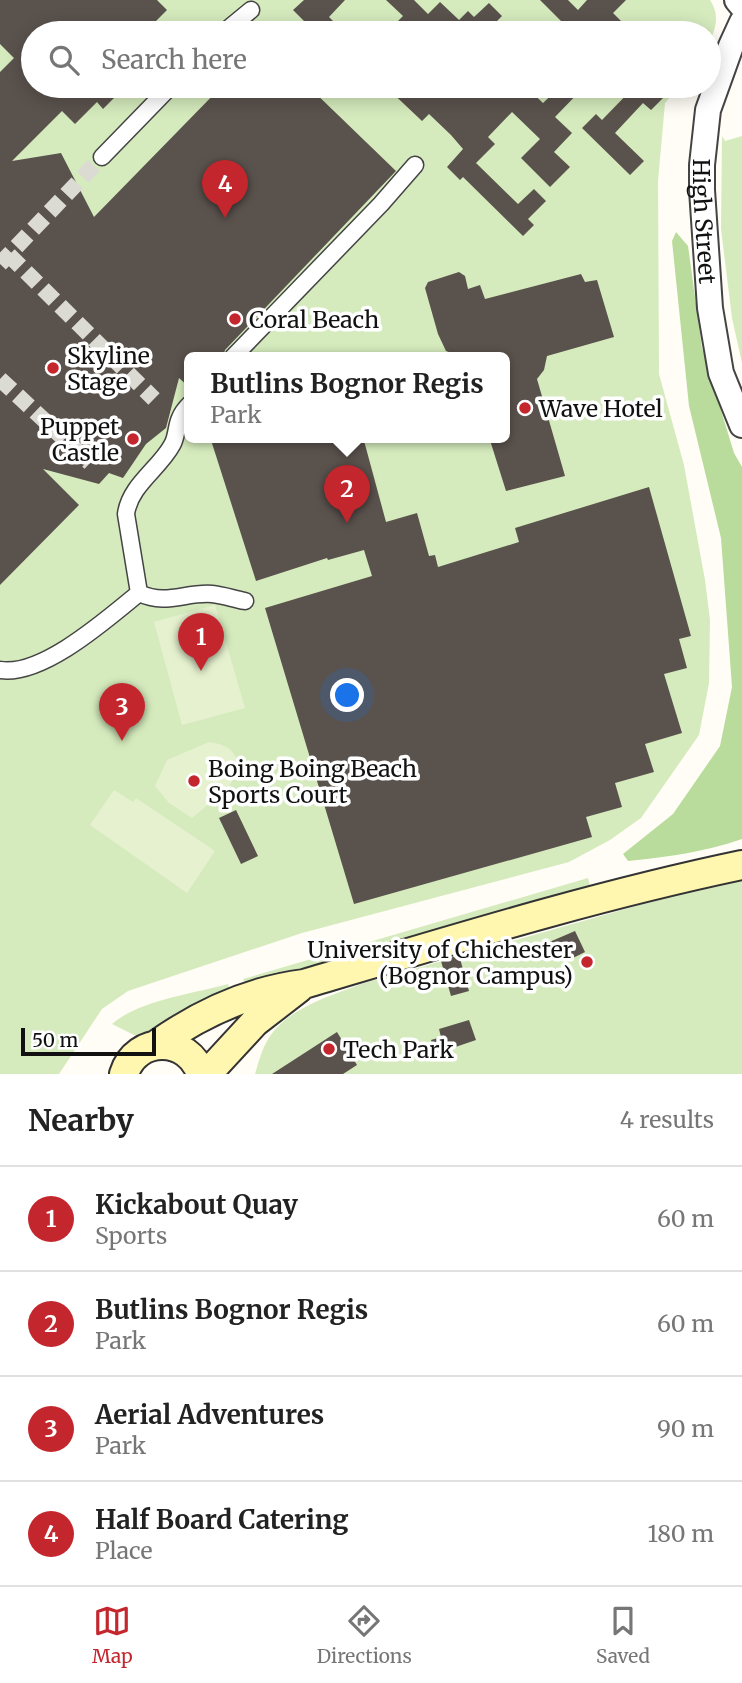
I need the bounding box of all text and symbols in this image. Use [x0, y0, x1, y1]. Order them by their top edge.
search box [21, 21, 721, 98]
icon: search [45, 41, 83, 79]
text: Search here [101, 43, 247, 76]
street label: High Street [687, 158, 723, 285]
pin: 4 [202, 160, 248, 218]
place label: Coral Beach [249, 305, 379, 334]
marker: Coral Beach [227, 311, 243, 327]
place label: Skyline Stage [67, 341, 150, 396]
popup [184, 352, 510, 443]
marker: Skyline Stage [45, 360, 61, 376]
text: Butlins Bognor Regis [210, 367, 484, 400]
place label: Wave Hotel [538, 394, 663, 423]
text: Park [210, 400, 261, 429]
marker: Wave Hotel [517, 400, 533, 416]
place label: Puppet Castle [40, 412, 119, 467]
marker: Puppet Castle [125, 431, 141, 447]
pin: 2 [324, 465, 370, 523]
pin: 1 [178, 613, 224, 671]
your location [330, 678, 364, 712]
pin: 3 [99, 683, 145, 741]
place label: Boing Boing Beach Sports Court [208, 754, 417, 809]
marker: Boing Boing Beach Sports Court [186, 773, 202, 789]
place label: University of Chichester (Bognor Campus) [307, 935, 573, 990]
marker: University of Chichester (Bognor Campus) [579, 954, 595, 970]
scale bar [21, 1025, 156, 1057]
text: 50 m [32, 1028, 78, 1052]
place label: Tech Park [343, 1035, 454, 1064]
marker: Tech Park [321, 1041, 337, 1057]
text: Nearby [28, 1101, 134, 1139]
text: 4 results [620, 1105, 714, 1134]
text: Kickabout Quay [95, 1188, 298, 1221]
text: 1 [46, 1204, 56, 1233]
text: 60 m [657, 1204, 714, 1233]
text: Sports [95, 1221, 167, 1250]
text: Butlins Bognor Regis [95, 1293, 368, 1326]
text: 2 [44, 1309, 58, 1338]
text: 60 m [657, 1309, 714, 1338]
text: Park [95, 1326, 146, 1355]
text: Aerial Adventures [95, 1398, 324, 1431]
text: 3 [44, 1414, 58, 1443]
text: 90 m [657, 1414, 714, 1443]
text: Park [95, 1431, 146, 1460]
text: Half Board Catering [95, 1503, 348, 1536]
text: 4 [44, 1519, 58, 1548]
text: 180 m [648, 1519, 714, 1548]
text: Place [95, 1536, 152, 1565]
tab: Map [92, 1602, 133, 1668]
tab: Directions [317, 1602, 412, 1668]
tab: Saved [596, 1602, 650, 1668]

